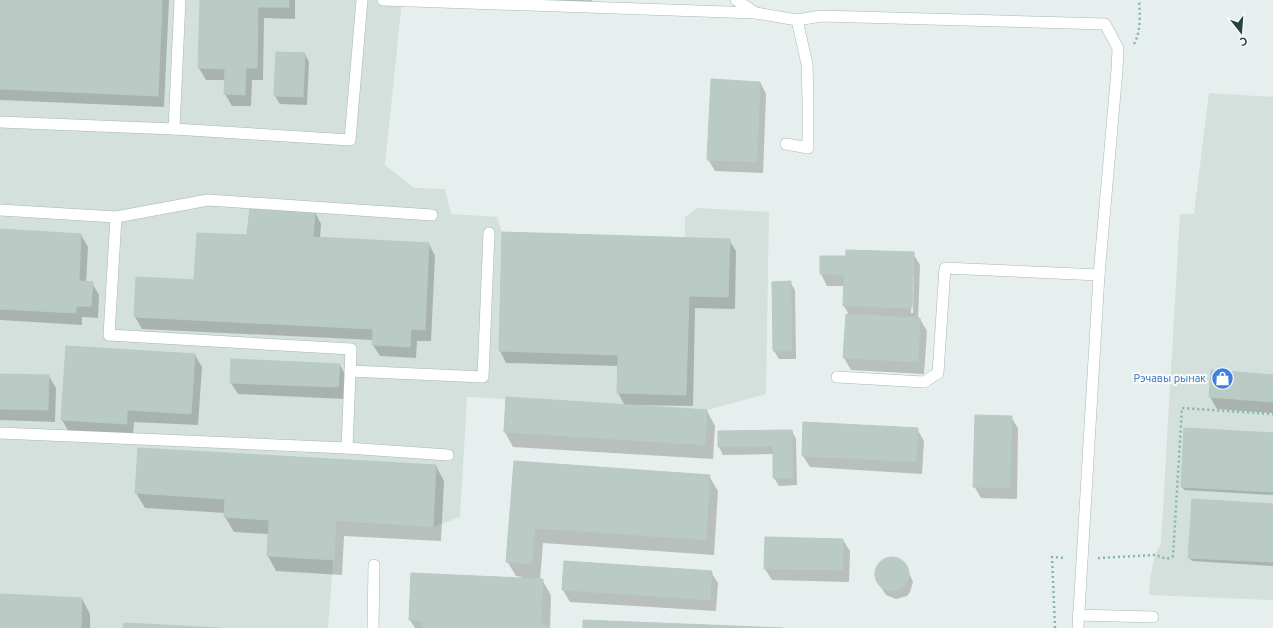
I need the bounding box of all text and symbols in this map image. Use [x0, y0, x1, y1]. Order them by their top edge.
north arrow [1221, 12, 1261, 52]
text: С [1239, 35, 1249, 48]
shop icon: Рэчавы рынак [1209, 365, 1235, 391]
place label: Рэчавы рынак [1134, 372, 1206, 384]

